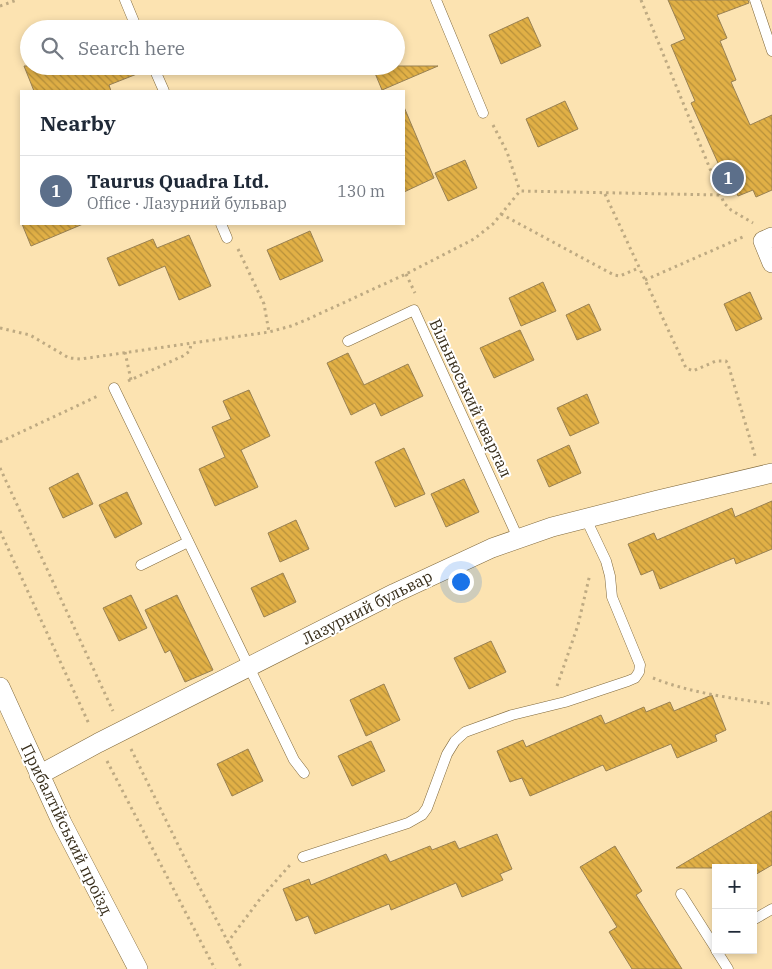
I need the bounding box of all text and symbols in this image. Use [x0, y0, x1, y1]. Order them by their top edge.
search box [20, 20, 405, 75]
icon: search [38, 34, 66, 62]
text: Search here [78, 36, 185, 60]
text: Nearby [40, 109, 116, 137]
pin: 1 [712, 159, 744, 197]
text: Taurus Quadra Ltd. [87, 169, 269, 193]
text: 1 [51, 181, 61, 201]
text: 130 m [337, 181, 385, 201]
text: Office · Лазурний бульвар [87, 193, 287, 213]
street label: Вільнюський квартал [425, 315, 517, 481]
street label: Лазурний бульвар [298, 565, 436, 649]
your location [448, 569, 474, 595]
street label: Прибалтійський проїзд [17, 740, 117, 918]
map controls [712, 864, 757, 954]
button: + [712, 864, 757, 909]
button: − [712, 909, 757, 954]

